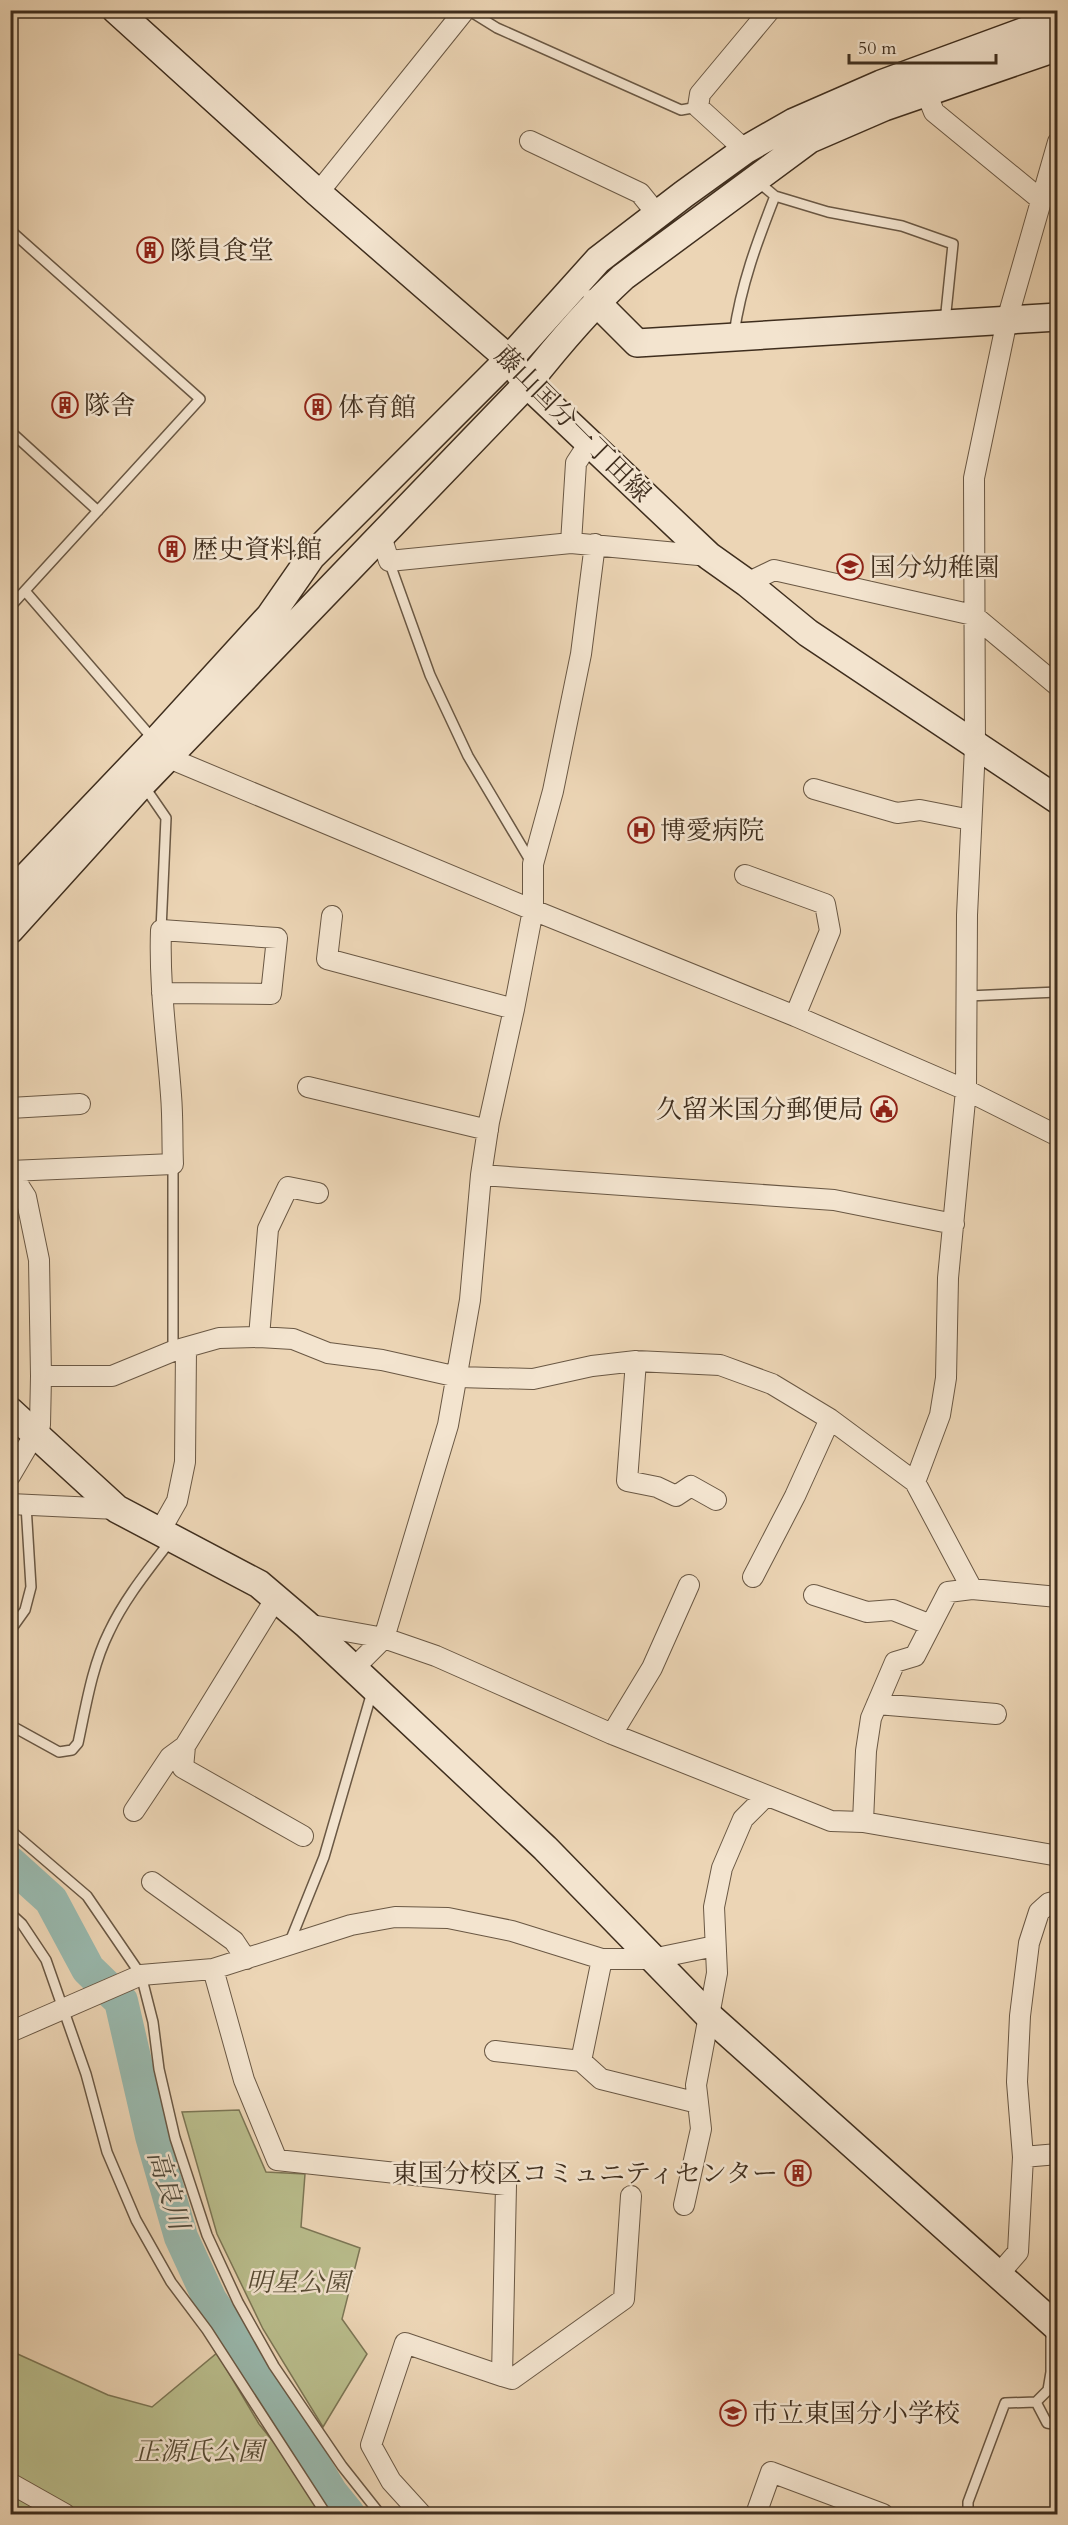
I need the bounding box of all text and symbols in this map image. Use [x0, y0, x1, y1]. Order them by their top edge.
scale bar [849, 27, 996, 65]
text: 50 m [858, 36, 897, 61]
place label: 隊員食堂 [170, 233, 274, 268]
building icon: 隊員食堂 [135, 235, 165, 265]
street label: 藤山国分一丁田線 [487, 338, 659, 510]
place label: 隊舎 [84, 388, 136, 423]
building icon: 隊舎 [50, 390, 80, 420]
place label: 体育館 [338, 390, 416, 425]
building icon: 体育館 [303, 392, 333, 422]
place label: 歴史資料館 [192, 532, 322, 567]
building icon: 歴史資料館 [157, 534, 187, 564]
place label: 国分幼稚園 [870, 550, 1000, 585]
school or university icon: 国分幼稚園 [835, 552, 865, 582]
place label: 博愛病院 [660, 813, 764, 848]
hospital icon: 博愛病院 [626, 815, 656, 845]
place label: 久留米国分郵便局 [656, 1092, 864, 1127]
public building icon: 久留米国分郵便局 [869, 1094, 899, 1124]
water label: 高良川 [138, 2146, 198, 2237]
place label: 東国分校区コミュニティセンター [392, 2156, 778, 2191]
building icon: 東国分校区コミュニティセンター [783, 2158, 813, 2188]
park label: 明星公園 [246, 2265, 354, 2300]
place label: 市立東国分小学校 [752, 2396, 960, 2431]
school or university icon: 市立東国分小学校 [718, 2398, 748, 2428]
park label: 正源氏公園 [134, 2434, 268, 2469]

